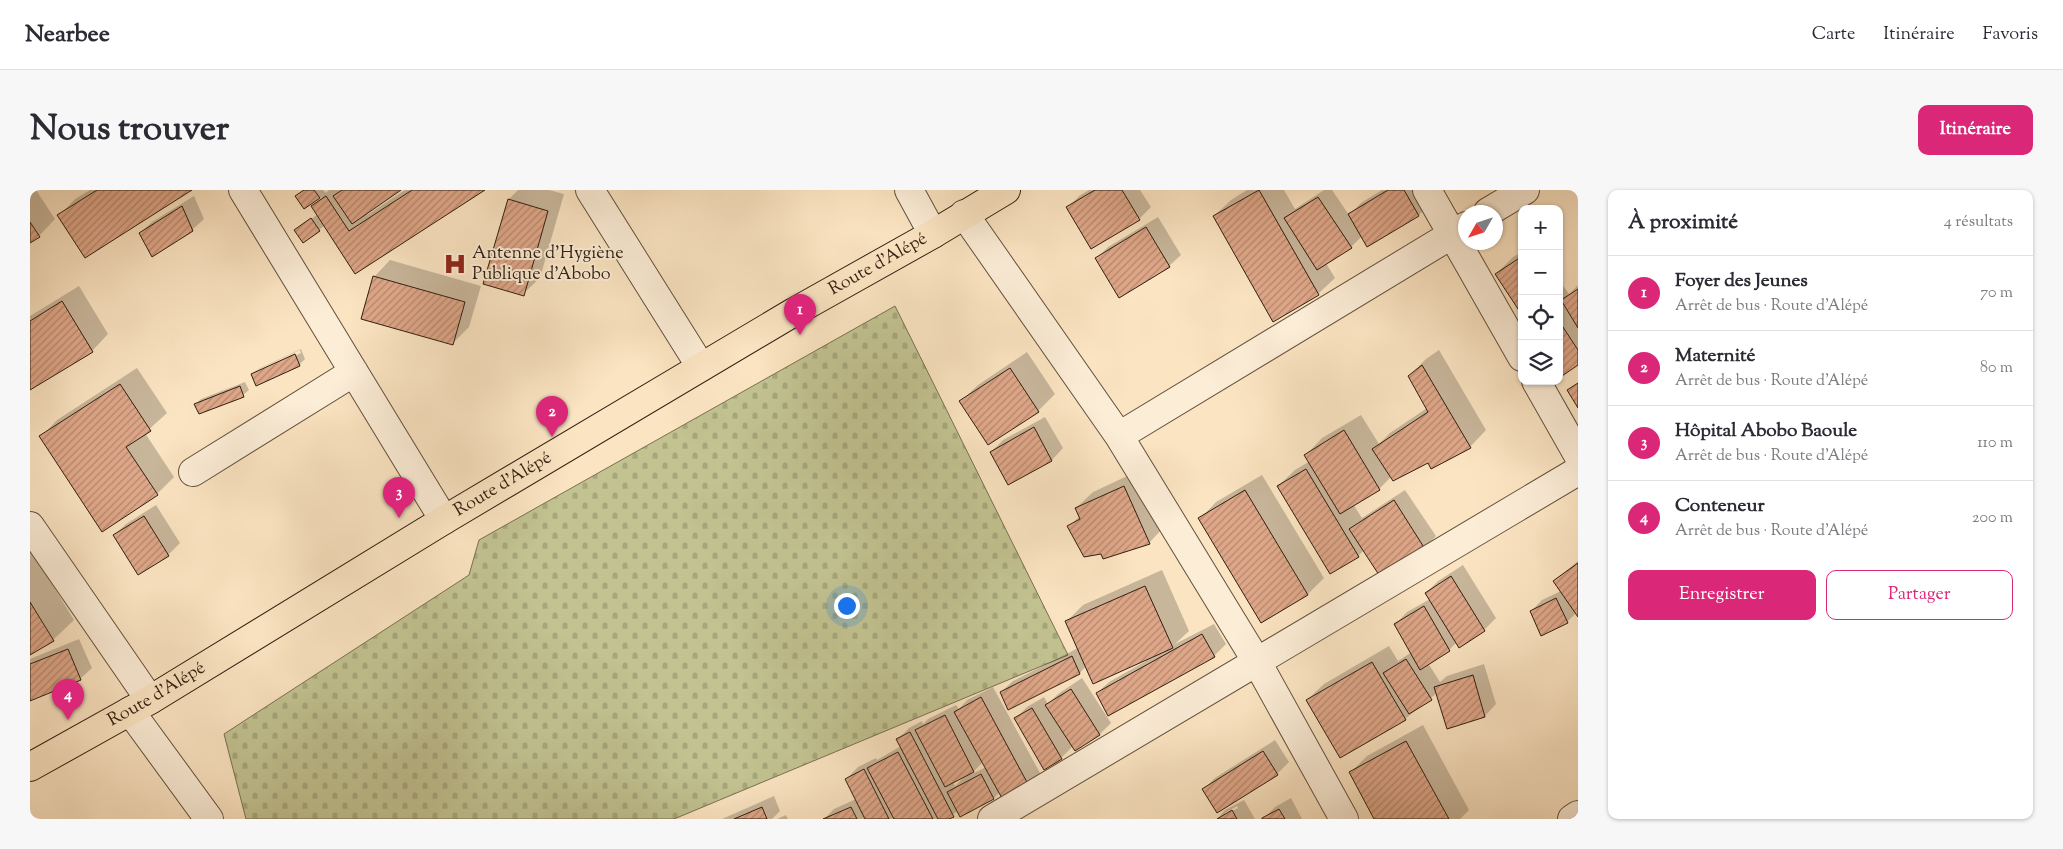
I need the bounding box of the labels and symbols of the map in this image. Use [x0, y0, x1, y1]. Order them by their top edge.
north arrow [1458, 205, 1503, 250]
street label: Route d'Alépé [824, 226, 933, 303]
place label: Antenne d'Hygiène Publique d'Abobo [472, 241, 624, 288]
hospital icon: Antenne d'Hygiène Publique d'Abobo [442, 251, 468, 277]
pin: 1 [784, 294, 816, 335]
pin: 2 [536, 396, 568, 437]
street label: Route d'Alépé [449, 446, 557, 524]
pin: 3 [383, 477, 415, 518]
your location [834, 593, 860, 619]
street label: Route d'Alépé [103, 656, 211, 734]
pin: 4 [52, 679, 84, 720]

